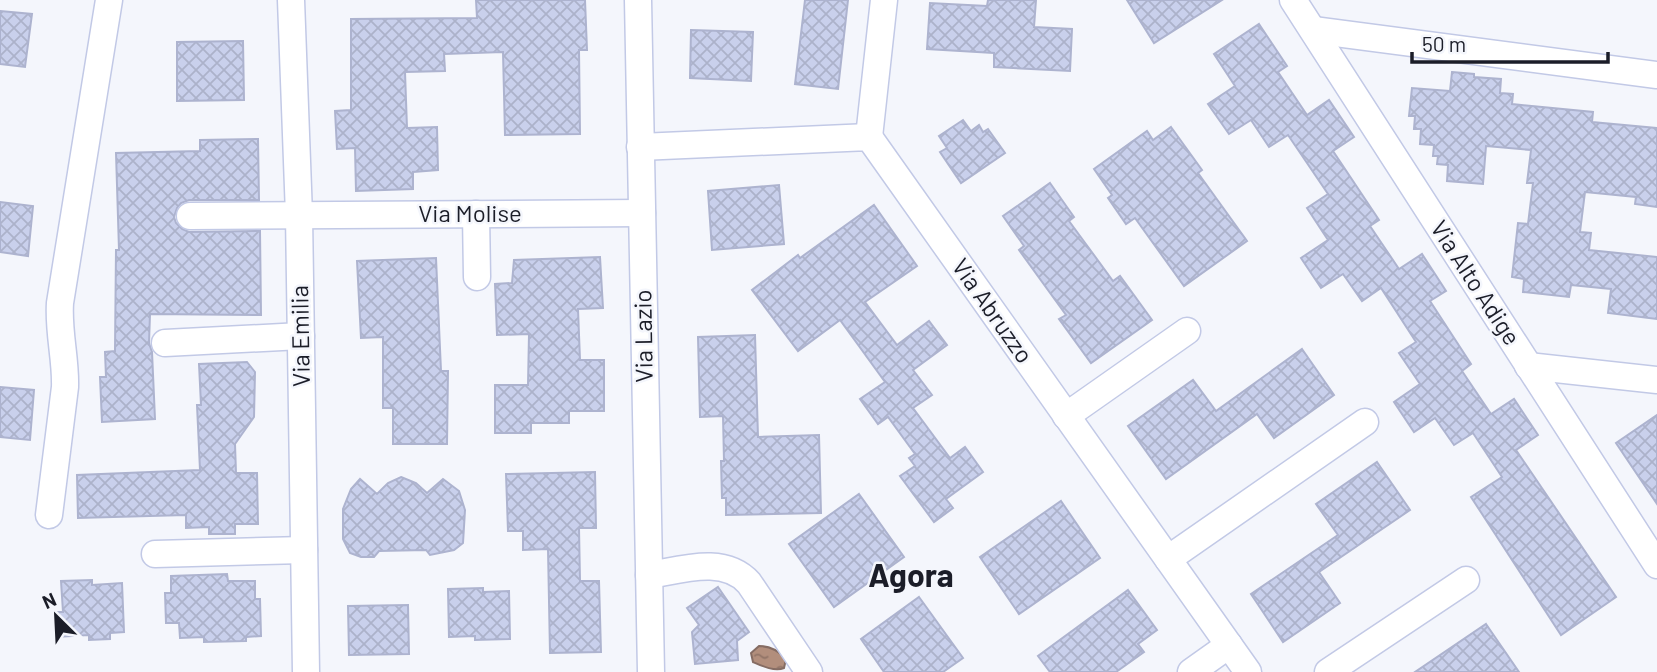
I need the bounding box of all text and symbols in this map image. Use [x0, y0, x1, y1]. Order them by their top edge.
scale bar [1412, 21, 1608, 65]
text: 50 m [1422, 31, 1466, 56]
street label: Via Molise [418, 198, 522, 227]
street label: Via Alto Adige [1425, 214, 1527, 350]
street label: Via Abruzzo [947, 252, 1040, 368]
street label: Via Emilia [284, 285, 315, 387]
street label: Via Lazio [627, 289, 658, 383]
district label: Agora [868, 555, 954, 593]
north arrow [21, 581, 91, 651]
text: N [38, 587, 59, 613]

